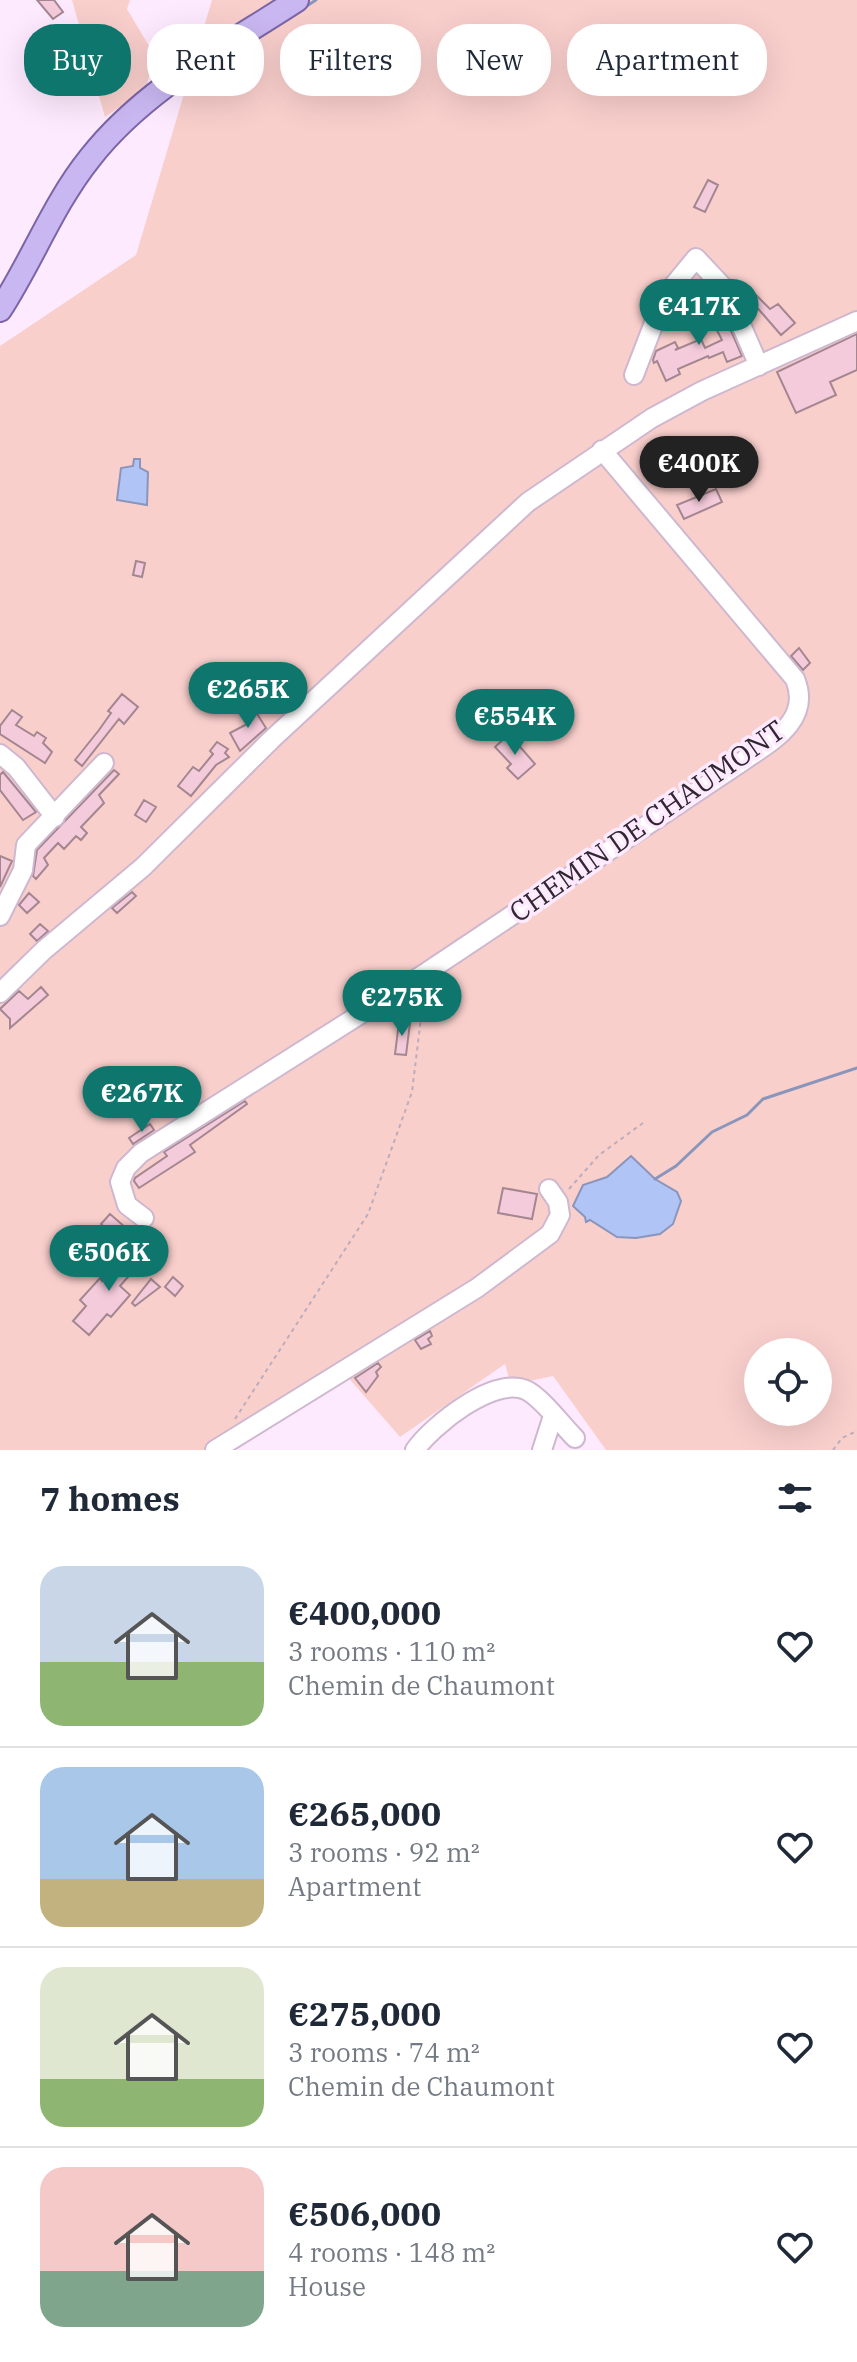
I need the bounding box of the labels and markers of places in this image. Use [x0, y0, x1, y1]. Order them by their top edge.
pin: €417K [643, 279, 755, 347]
pin: €400K [643, 436, 755, 504]
pin: €265K [192, 662, 304, 730]
pin: €554K [459, 689, 571, 757]
pin: €275K [346, 970, 458, 1038]
pin: €267K [86, 1066, 198, 1134]
pin: €506K [53, 1225, 165, 1293]

